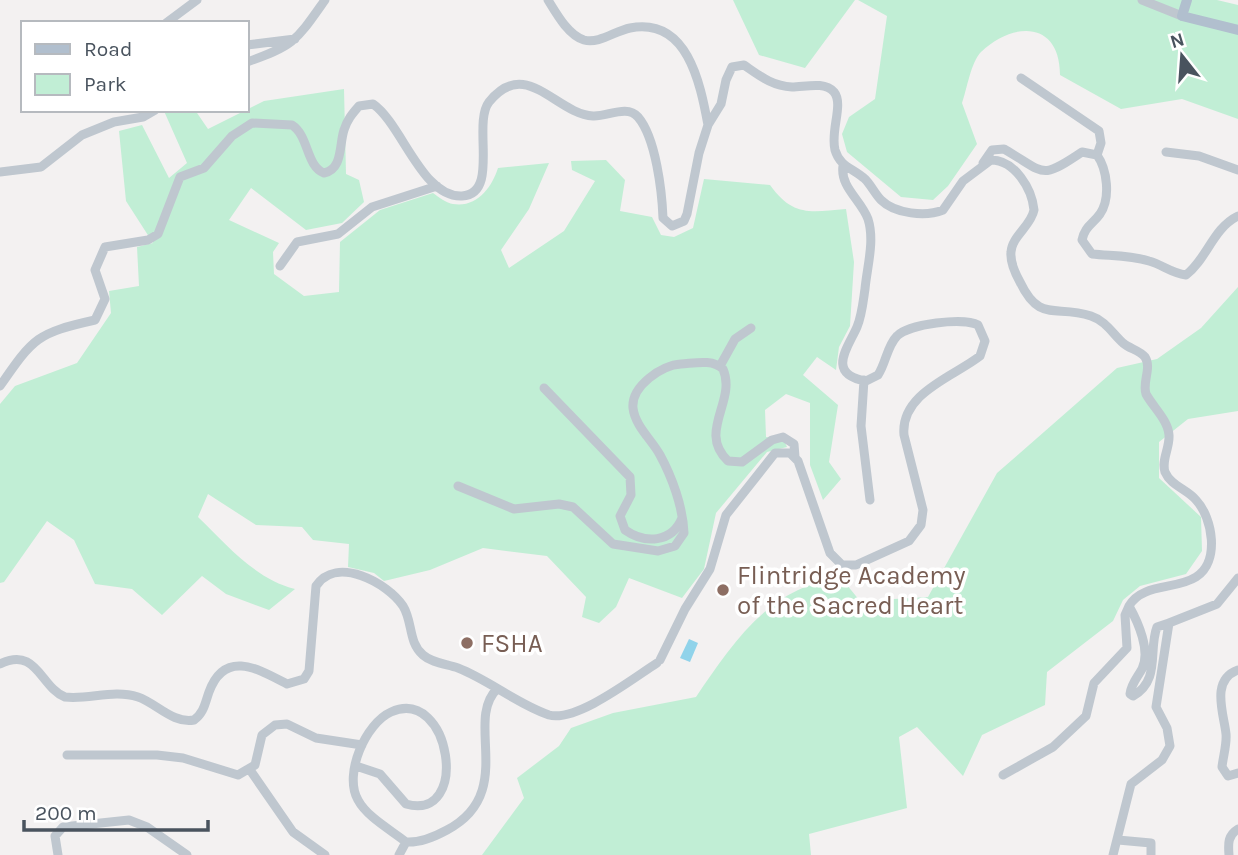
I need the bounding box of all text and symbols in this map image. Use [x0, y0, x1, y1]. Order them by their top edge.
legend [21, 21, 248, 112]
north arrow [1147, 21, 1217, 91]
text: N [1168, 28, 1187, 53]
text: Road [84, 37, 132, 61]
text: Park [84, 72, 127, 96]
place label: Flintridge Academy of the Sacred Heart [737, 560, 966, 621]
marker: Flintridge Academy of the Sacred Heart [715, 582, 731, 598]
place label: FSHA [481, 628, 543, 659]
marker: FSHA [459, 635, 475, 651]
scale bar [24, 788, 208, 832]
text: 200 m [35, 801, 97, 825]

